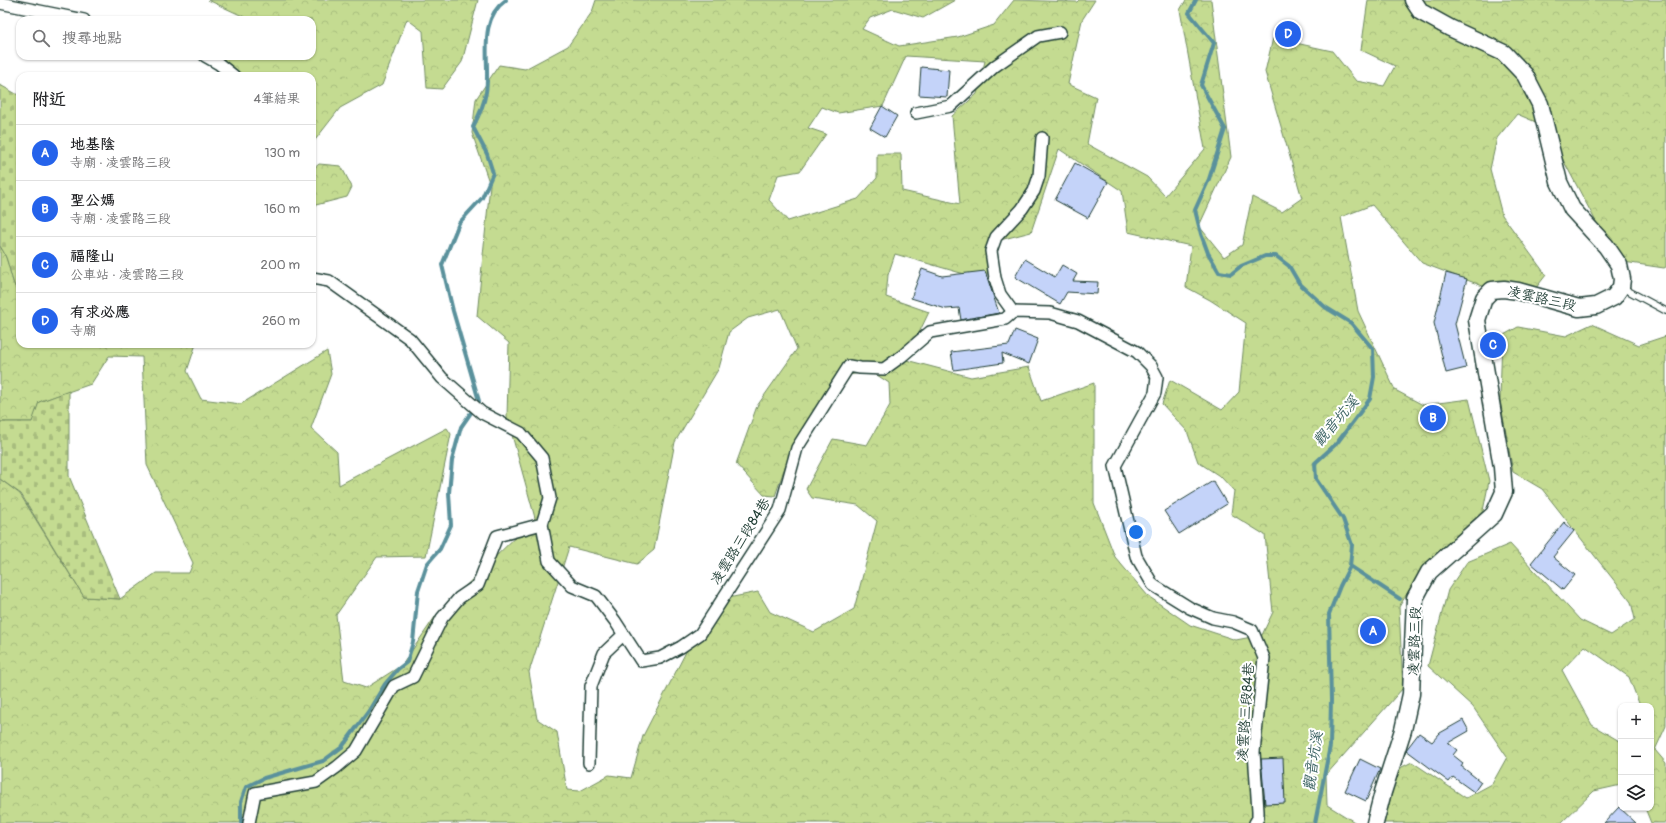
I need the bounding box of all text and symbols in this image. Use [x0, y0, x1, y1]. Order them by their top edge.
search box [16, 16, 316, 60]
pin: D [1275, 19, 1301, 49]
icon: search [30, 27, 52, 49]
text: 搜尋地點 [62, 29, 122, 48]
text: 附近 [32, 89, 66, 110]
text: 4筆結果 [253, 91, 300, 107]
text: 地基陰 [70, 135, 115, 154]
text: A [41, 145, 49, 161]
text: 130 m [264, 145, 300, 161]
text: 寺廟 · 凌雲路三段 [70, 155, 171, 171]
text: 聖公媽 [70, 191, 115, 210]
text: B [41, 201, 49, 217]
text: 160 m [264, 201, 300, 217]
text: 寺廟 · 凌雲路三段 [70, 211, 171, 227]
text: 福隆山 [70, 247, 115, 266]
text: C [41, 257, 49, 273]
text: 200 m [261, 257, 300, 273]
text: 公車站 · 凌雲路三段 [70, 267, 184, 283]
street label: 凌雲路三段 [1506, 282, 1578, 315]
text: 有求必應 [70, 303, 130, 322]
text: D [41, 313, 49, 329]
text: 260 m [262, 313, 300, 329]
text: 寺廟 [70, 323, 96, 339]
pin: C [1480, 330, 1506, 360]
water label: 觀音坑溪 [1310, 392, 1364, 450]
pin: B [1420, 403, 1446, 433]
street label: 凌雲路三段84巷 [707, 494, 774, 588]
your location [1126, 522, 1146, 542]
street label: 凌雲路三段 [1405, 606, 1424, 676]
pin: A [1360, 616, 1386, 646]
street label: 凌雲路三段84巷 [1234, 661, 1258, 762]
map controls [1618, 703, 1654, 811]
button: + [1618, 703, 1654, 739]
water label: 觀音坑溪 [1300, 729, 1327, 792]
button: − [1618, 739, 1654, 775]
button: layers [1618, 775, 1654, 811]

